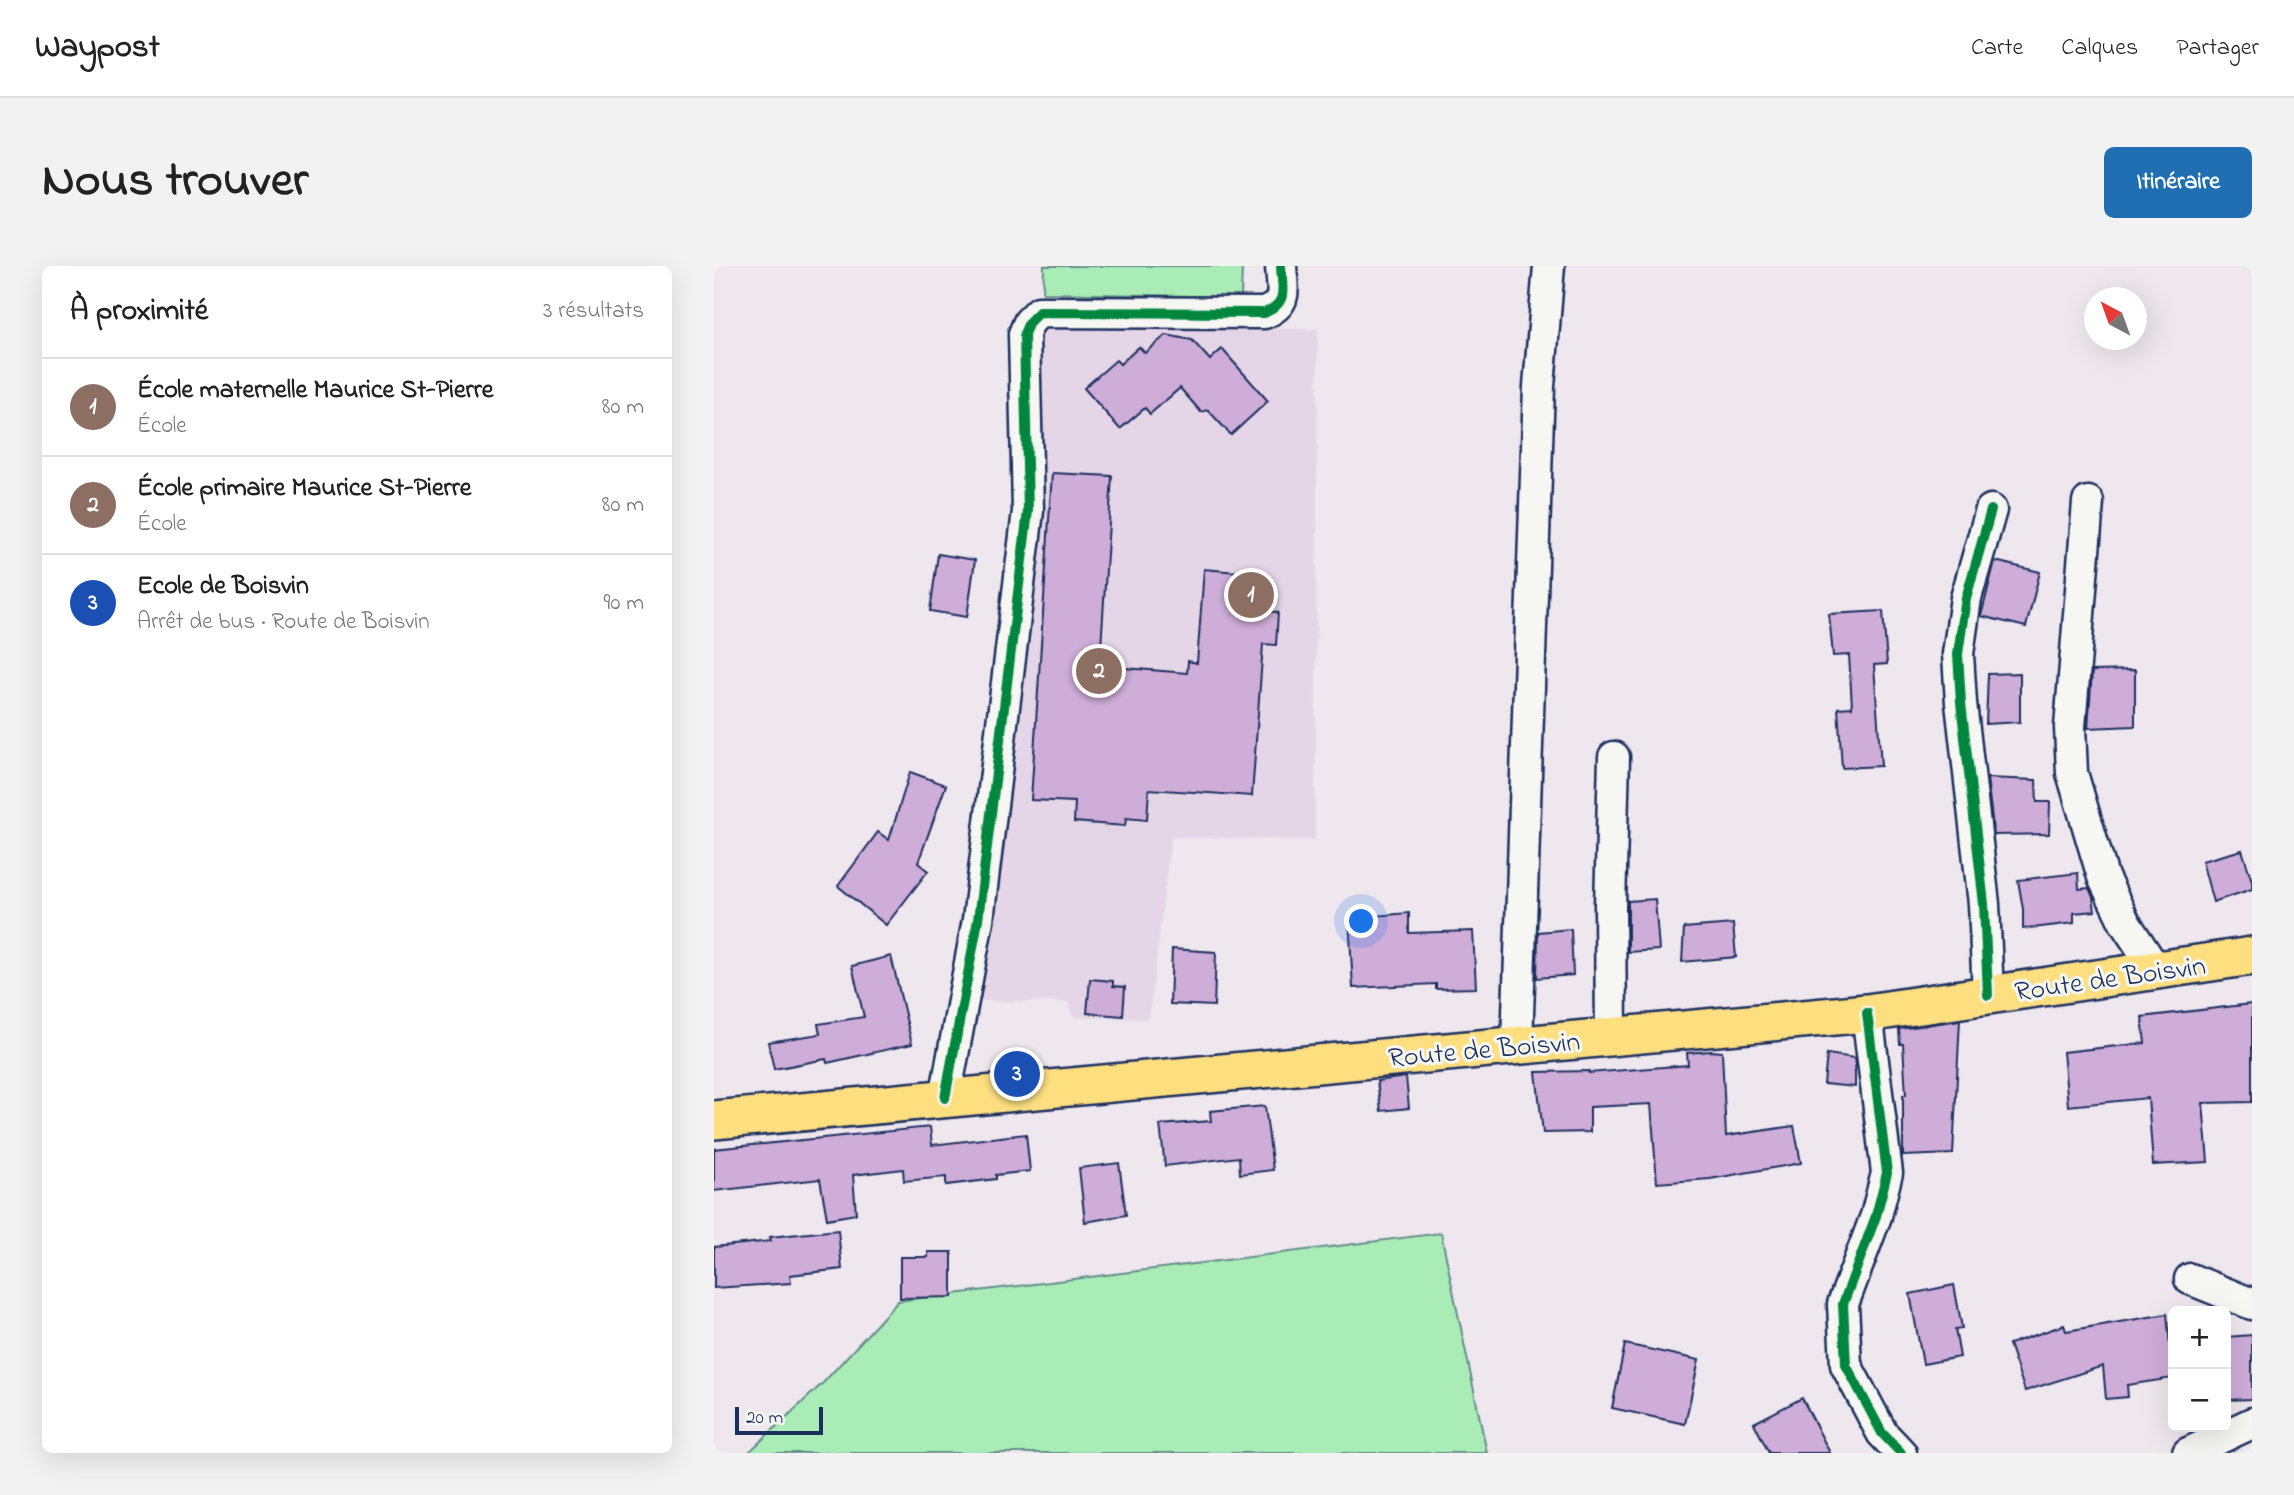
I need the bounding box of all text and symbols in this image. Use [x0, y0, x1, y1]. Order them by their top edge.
text: Waypost [35, 24, 160, 72]
text: Carte [1971, 31, 2023, 66]
text: Calques [2061, 31, 2138, 66]
text: Partager [2176, 31, 2259, 66]
text: Nous trouver [42, 146, 308, 218]
button: Itinéraire [2104, 147, 2252, 218]
north arrow [2084, 287, 2147, 350]
text: À proximité [70, 290, 208, 334]
text: 3 résultats [543, 295, 644, 328]
text: École maternelle Maurice St-Pierre [137, 372, 493, 410]
text: 1 [89, 391, 97, 424]
text: 80 m [602, 391, 644, 424]
text: École [137, 410, 187, 443]
text: École primaire Maurice St-Pierre [137, 470, 471, 508]
text: 2 [87, 489, 99, 522]
text: 80 m [602, 489, 644, 522]
text: École [137, 508, 187, 541]
text: Ecole de Boisvin [137, 568, 309, 606]
pin: 1 [1228, 569, 1274, 621]
text: 3 [88, 587, 98, 620]
text: 90 m [604, 587, 644, 620]
text: Arrêt de bus · Route de Boisvin [137, 606, 430, 639]
pin: 2 [1076, 645, 1122, 697]
your location [1344, 904, 1378, 938]
street label: Route de Boisvin [2012, 947, 2209, 1014]
street label: Route de Boisvin [1387, 1023, 1582, 1080]
pin: 3 [994, 1048, 1040, 1100]
map controls [2168, 1306, 2231, 1432]
button: + [2168, 1306, 2231, 1369]
button: − [2168, 1369, 2231, 1432]
scale bar [735, 1404, 822, 1436]
text: 20 m [746, 1405, 783, 1432]

